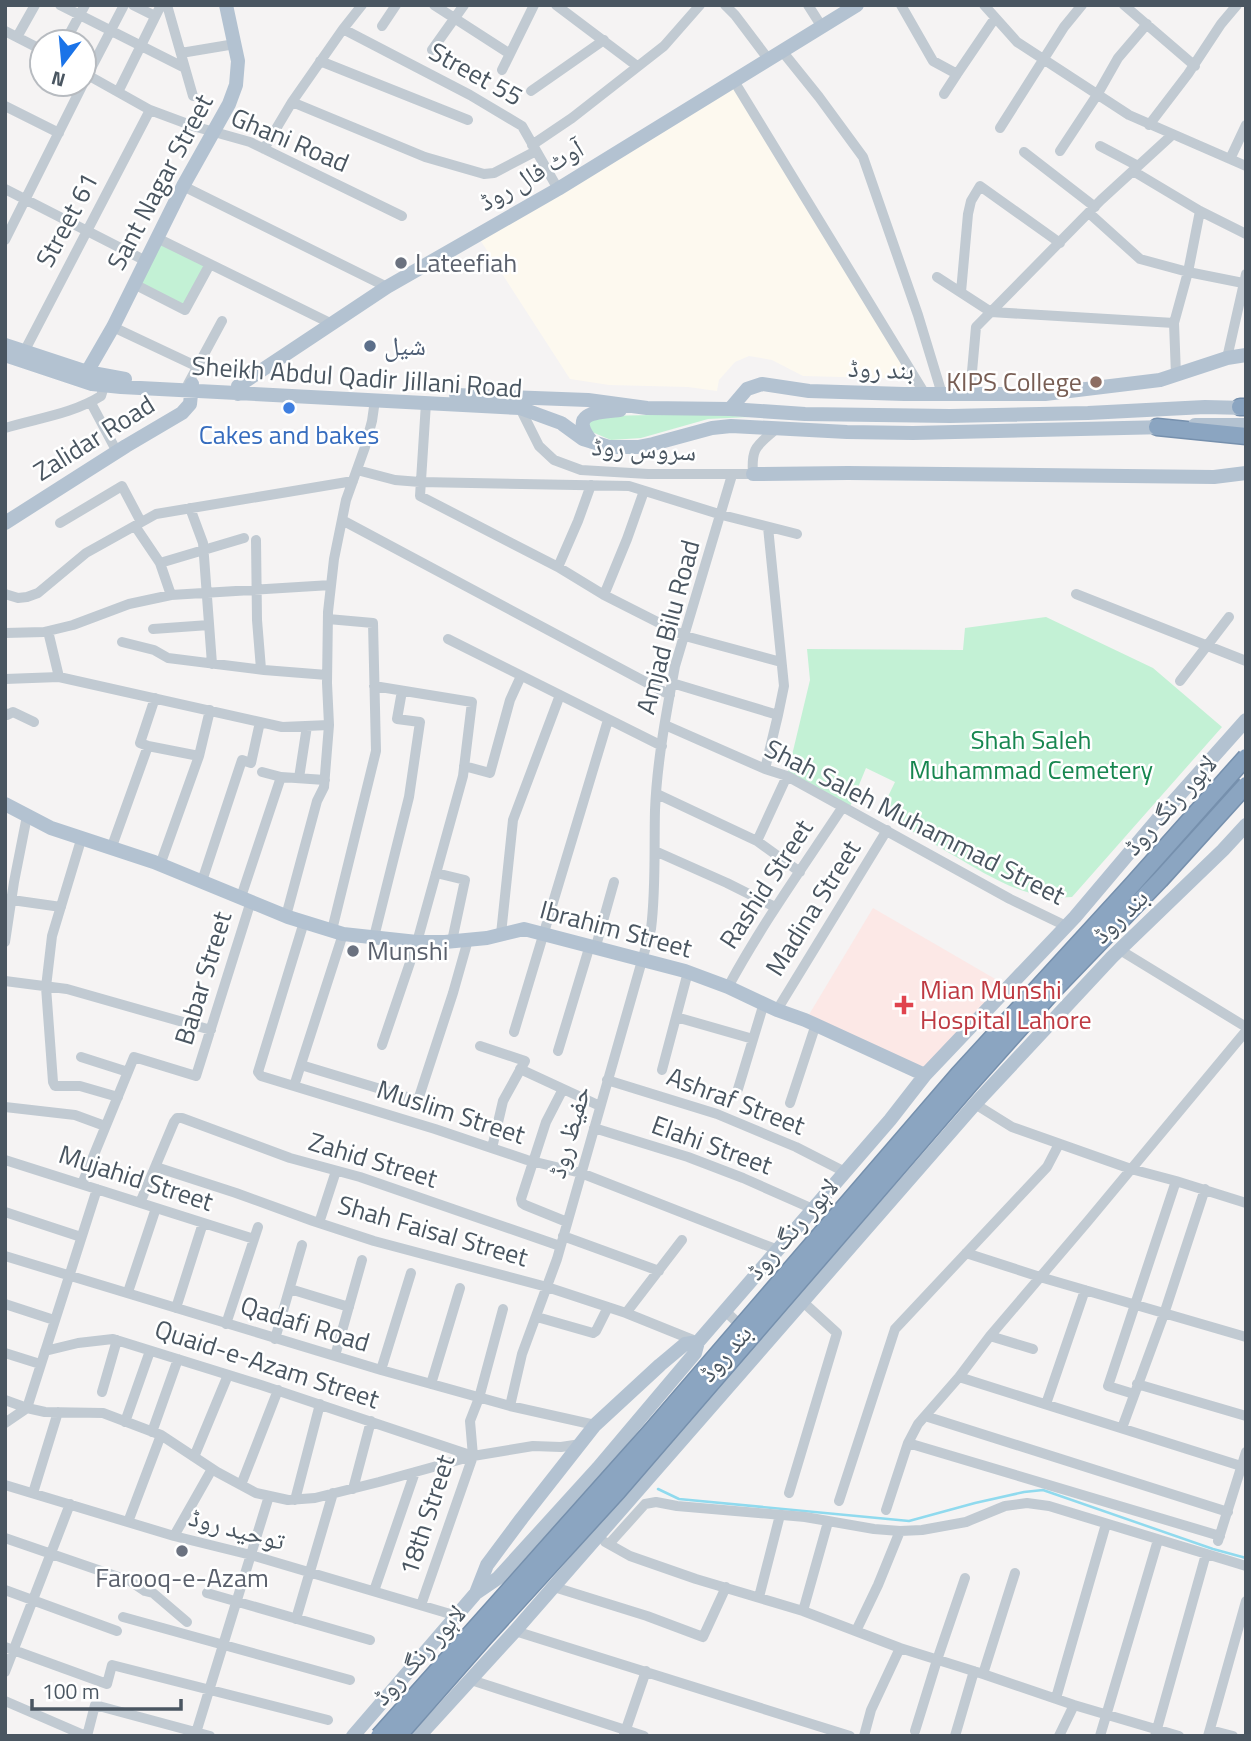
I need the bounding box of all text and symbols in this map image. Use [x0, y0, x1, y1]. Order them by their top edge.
north arrow [28, 28, 98, 98]
street label: Street 55 [422, 32, 530, 115]
text: N [48, 64, 69, 96]
street label: Sant Nagar Street [97, 87, 222, 277]
street label: Ghani Road [225, 97, 355, 182]
street label: آوٹ فال روڈ [471, 128, 592, 220]
street label: Street 61 [25, 166, 108, 274]
place label: Lateefiah [415, 243, 517, 282]
marker: Lateefiah [393, 255, 409, 271]
place label: شیل [384, 326, 426, 365]
marker: شیل [362, 338, 378, 354]
street label: Sheikh Abdul Qadir Jillani Road [190, 345, 524, 408]
street label: بند روڈ [847, 348, 915, 389]
place label: KIPS College [946, 362, 1082, 401]
marker: KIPS College [1088, 374, 1104, 390]
street label: Zalidar Road [26, 385, 162, 490]
marker: Cakes and bakes [281, 400, 297, 416]
place label: Cakes and bakes [199, 415, 379, 454]
street label: سروس روڈ [591, 426, 697, 471]
street label: Amjad Bilu Road [626, 535, 710, 718]
park label: Shah Saleh Muhammad Cemetery [909, 720, 1153, 789]
street label: Shah Saleh Muhammad Street [758, 729, 1072, 914]
street label: لاہور رنگ روڈ [1113, 745, 1226, 864]
street label: Rashid Street [709, 811, 822, 956]
street label: Madina Street [755, 832, 870, 983]
street label: بند روڈ [1082, 879, 1157, 953]
street label: Ibrahim Street [536, 889, 697, 968]
street label: Babar Street [164, 906, 241, 1049]
place label: Munshi [367, 931, 448, 970]
marker: Munshi [345, 943, 361, 959]
place label: Mian Munshi Hospital Lahore [920, 970, 1092, 1039]
marker: Mian Munshi Hospital Lahore [894, 995, 914, 1015]
street label: Ashraf Street [662, 1056, 811, 1145]
street label: Muslim Street [372, 1069, 530, 1154]
street label: حفیظ روڈ [537, 1081, 600, 1183]
street label: Elahi Street [646, 1105, 778, 1184]
street label: Zahid Street [304, 1121, 443, 1198]
street label: Mujahid Street [54, 1134, 219, 1221]
street label: لاہور رنگ روڈ [736, 1169, 847, 1288]
street label: Shah Faisal Street [333, 1185, 533, 1276]
street label: Qadafi Road [236, 1285, 375, 1362]
street label: Quaid-e-Azam Street [150, 1309, 384, 1418]
street label: بند روڈ [688, 1315, 761, 1390]
street label: 18th Street [389, 1449, 464, 1580]
street label: توحید روڈ [185, 1497, 290, 1560]
marker: Farooq-e-Azam [174, 1543, 190, 1559]
place label: Farooq-e-Azam [95, 1558, 269, 1597]
street label: لاہور رنگ روڈ [362, 1595, 475, 1714]
scale bar [32, 1668, 180, 1712]
text: 100 m [42, 1675, 99, 1707]

